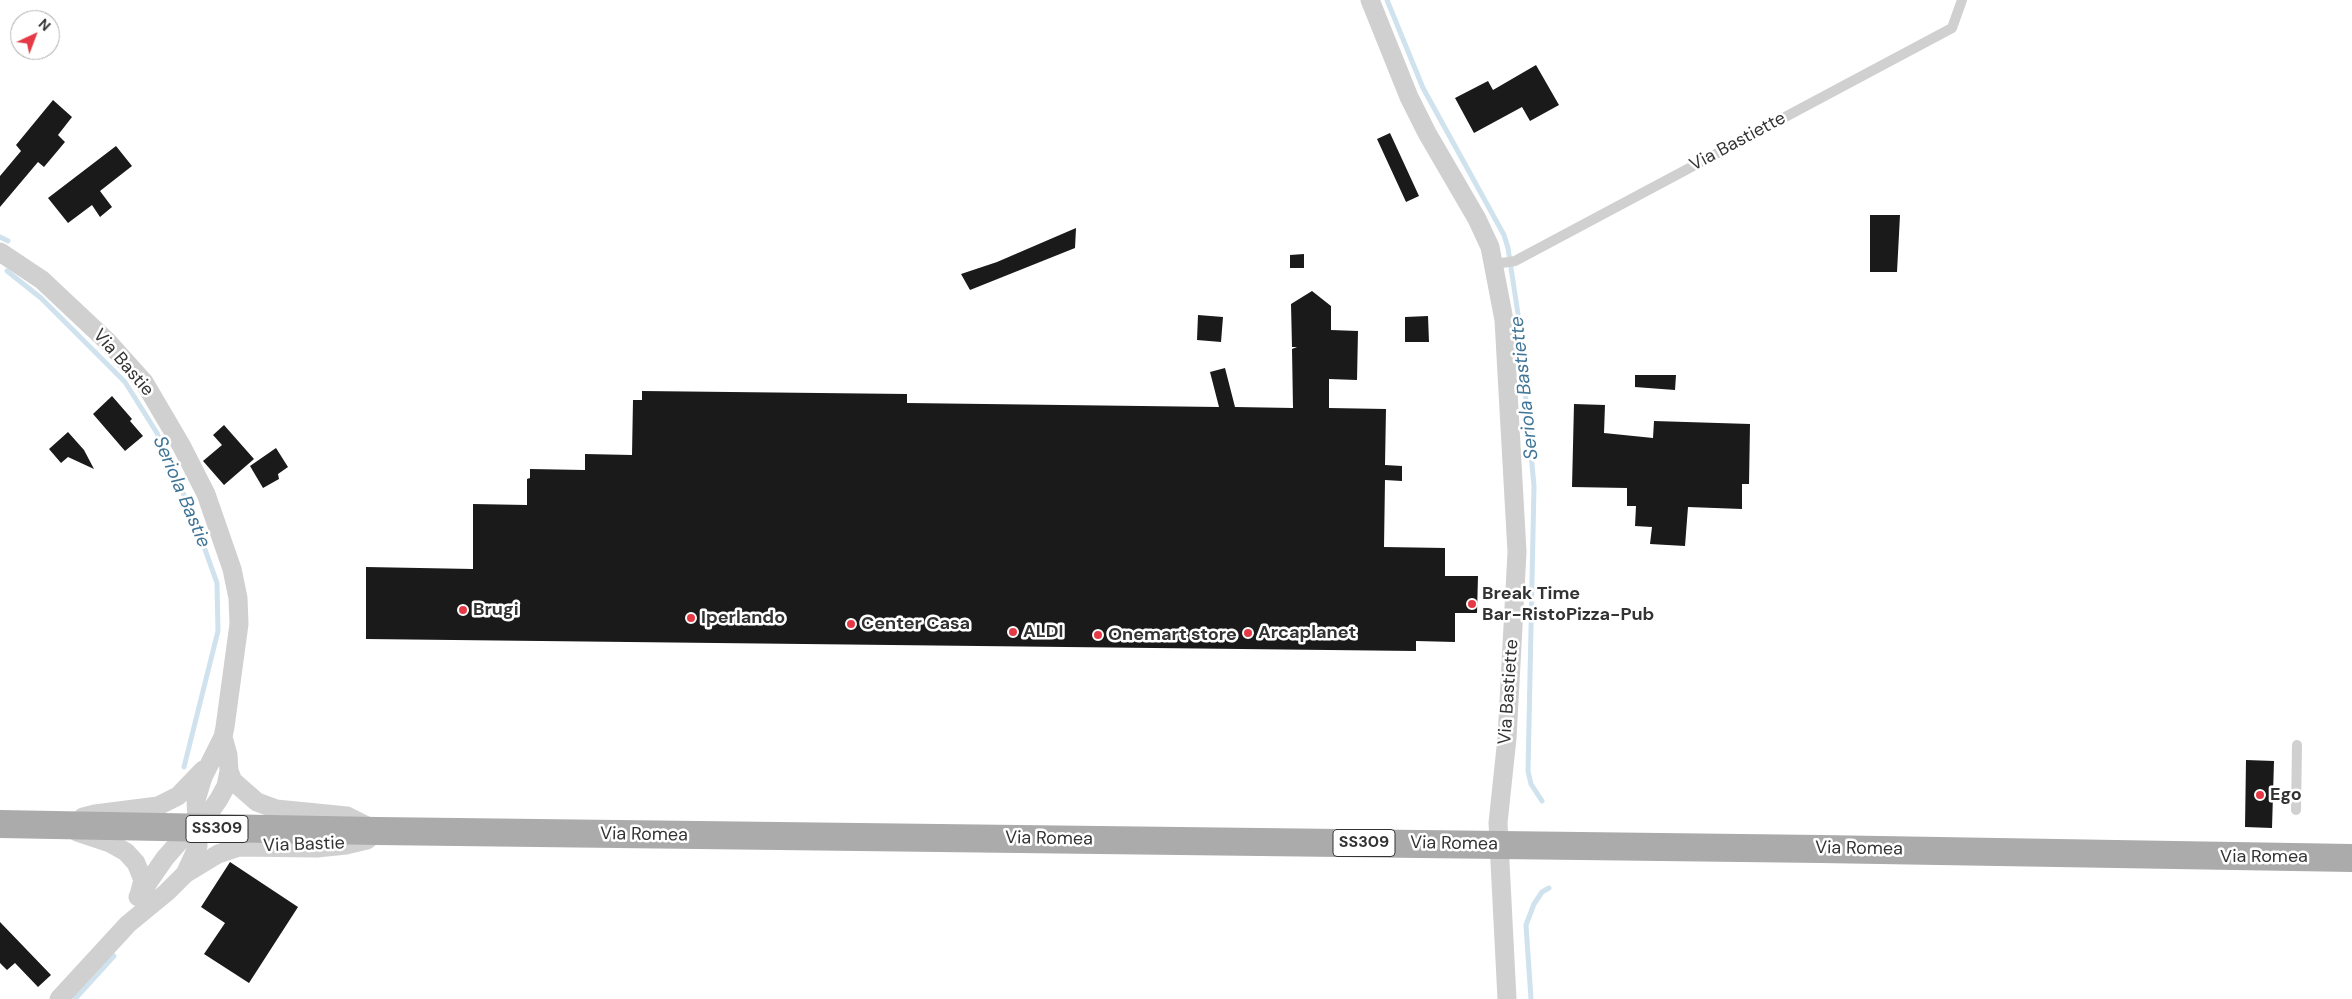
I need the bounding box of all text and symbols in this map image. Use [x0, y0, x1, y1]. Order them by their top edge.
north arrow [10, 10, 60, 60]
text: N [35, 15, 54, 35]
street label: Via Bastiette [1686, 108, 1790, 176]
water label: Seriola Bastiette [1506, 315, 1544, 461]
street label: Via Bastie [88, 325, 158, 401]
water label: Seriola Bastie [147, 433, 215, 551]
place label: Break Time Bar-RistoPizza-Pub [1482, 583, 1654, 626]
marker: Break Time Bar-RistoPizza-Pub [1466, 598, 1478, 610]
place label: Brugi [473, 599, 519, 621]
marker: Brugi [457, 604, 469, 616]
place label: Iperlando [701, 607, 785, 629]
marker: Iperlando [685, 612, 697, 624]
place label: Center Casa [861, 613, 970, 635]
marker: Center Casa [845, 618, 857, 630]
place label: ALDI [1023, 621, 1063, 643]
place label: Arcaplanet [1258, 622, 1356, 644]
place label: Onemart store [1108, 624, 1237, 646]
marker: ALDI [1007, 626, 1019, 638]
marker: Arcaplanet [1242, 627, 1254, 639]
marker: Onemart store [1092, 629, 1104, 641]
street label: Via Bastiette [1495, 639, 1523, 745]
place label: Ego [2270, 784, 2302, 806]
marker: Ego [2254, 789, 2266, 801]
road number: SS309 [186, 816, 248, 842]
street label: Via Romea [600, 823, 688, 847]
street label: Via Romea [1005, 827, 1093, 851]
road number: SS309 [1333, 830, 1395, 856]
street label: Via Romea [1410, 832, 1498, 856]
street label: Via Bastie [263, 833, 345, 857]
street label: Via Romea [1815, 837, 1903, 861]
street label: Via Romea [2220, 846, 2308, 868]

